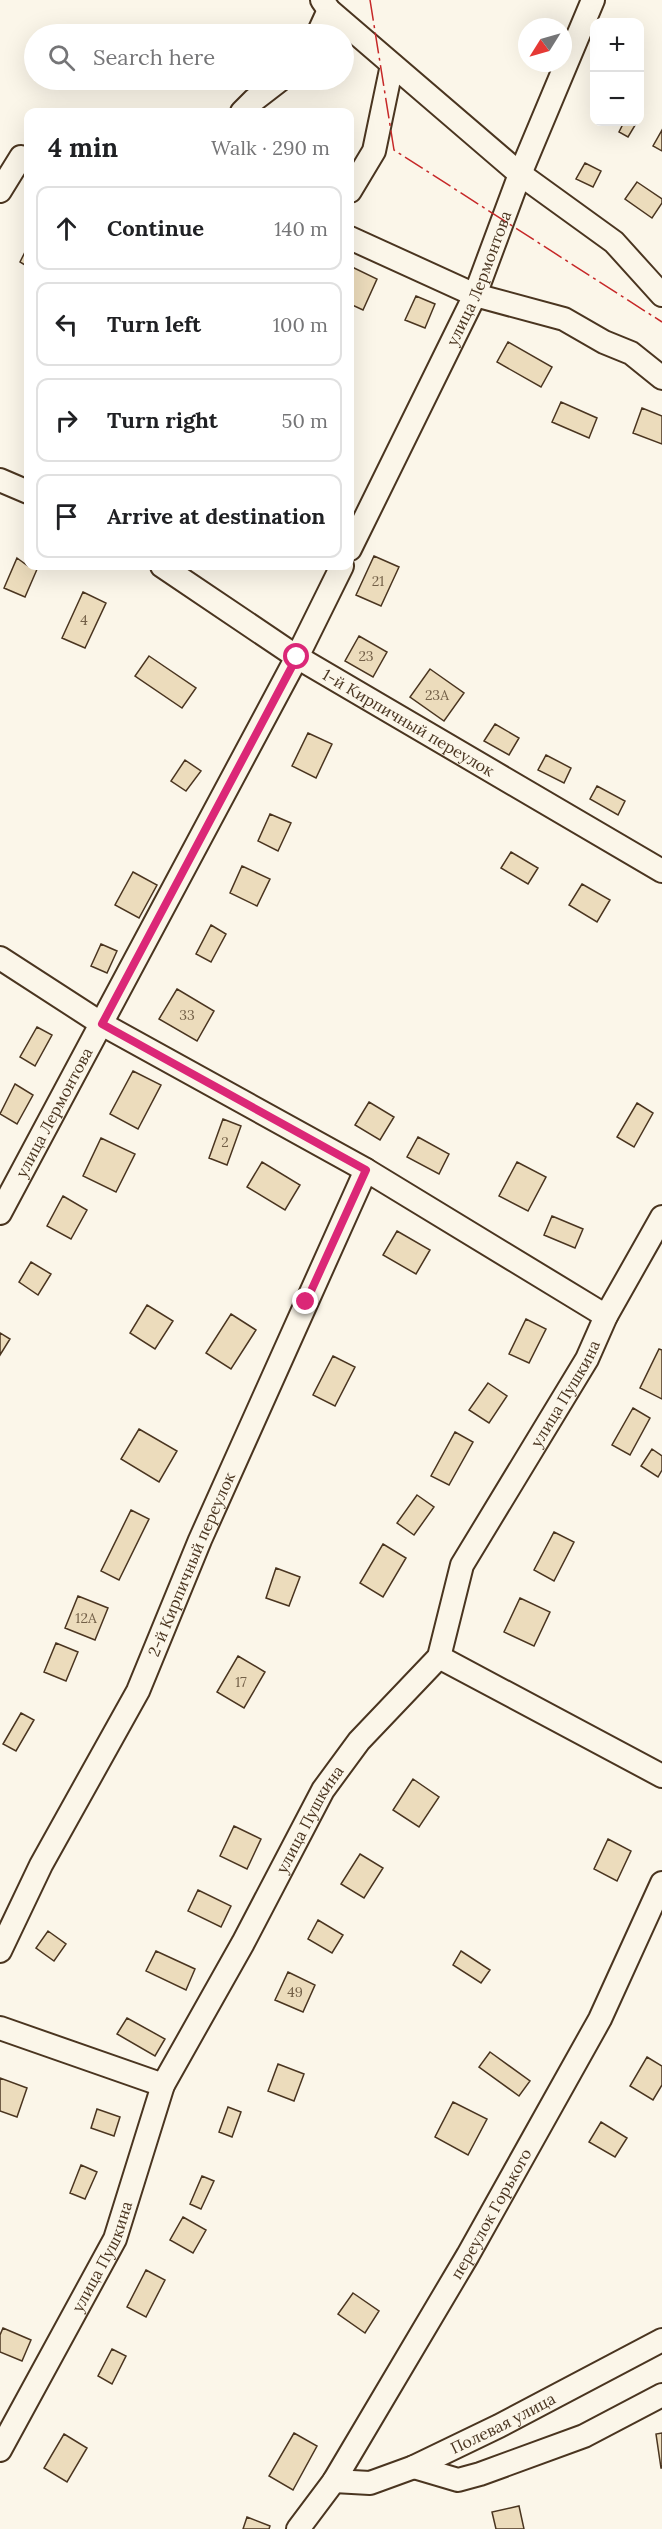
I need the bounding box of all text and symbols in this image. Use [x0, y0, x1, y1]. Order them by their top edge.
north arrow [518, 18, 572, 72]
map controls [590, 18, 644, 126]
button: + [590, 18, 644, 72]
search box [24, 24, 354, 90]
icon: search [45, 41, 78, 74]
text: Search here [93, 43, 215, 71]
button: − [590, 72, 644, 126]
text: 4 min [48, 131, 118, 164]
text: Walk · 290 m [211, 135, 330, 160]
street label: улица Лермонтова [442, 208, 515, 349]
icon: ahead [50, 212, 83, 245]
text: Continue [107, 214, 204, 242]
text: 140 m [274, 216, 328, 241]
icon: left [50, 308, 83, 341]
text: Turn left [107, 310, 201, 338]
text: 100 m [273, 312, 328, 337]
icon: right [50, 404, 83, 437]
text: Turn right [107, 406, 218, 434]
text: 50 m [282, 408, 328, 433]
icon: arrive [50, 500, 83, 533]
text: Arrive at destination [107, 502, 325, 530]
house number: 21 [372, 572, 384, 590]
house number: 4 [80, 611, 88, 629]
route start [283, 643, 309, 669]
house number: 23 [358, 647, 374, 665]
street label: 1-й Кирпичный переулок [319, 664, 498, 781]
house number: 23А [425, 686, 449, 704]
house number: 33 [179, 1006, 195, 1024]
street label: улица Лермонтова [11, 1044, 97, 1181]
house number: 2 [221, 1133, 229, 1151]
route end [292, 1288, 318, 1314]
street label: улица Пушкина [526, 1337, 604, 1451]
street label: 2-й Кирпичный переулок [143, 1468, 239, 1659]
house number: 12А [75, 1609, 97, 1627]
house number: 17 [235, 1673, 247, 1691]
street label: улица Пушкина [271, 1761, 348, 1877]
house number: 49 [287, 1983, 303, 2001]
street label: переулок Горького [446, 2145, 536, 2283]
street label: улица Пушкина [67, 2199, 136, 2316]
street label: Полевая улица [447, 2388, 559, 2458]

